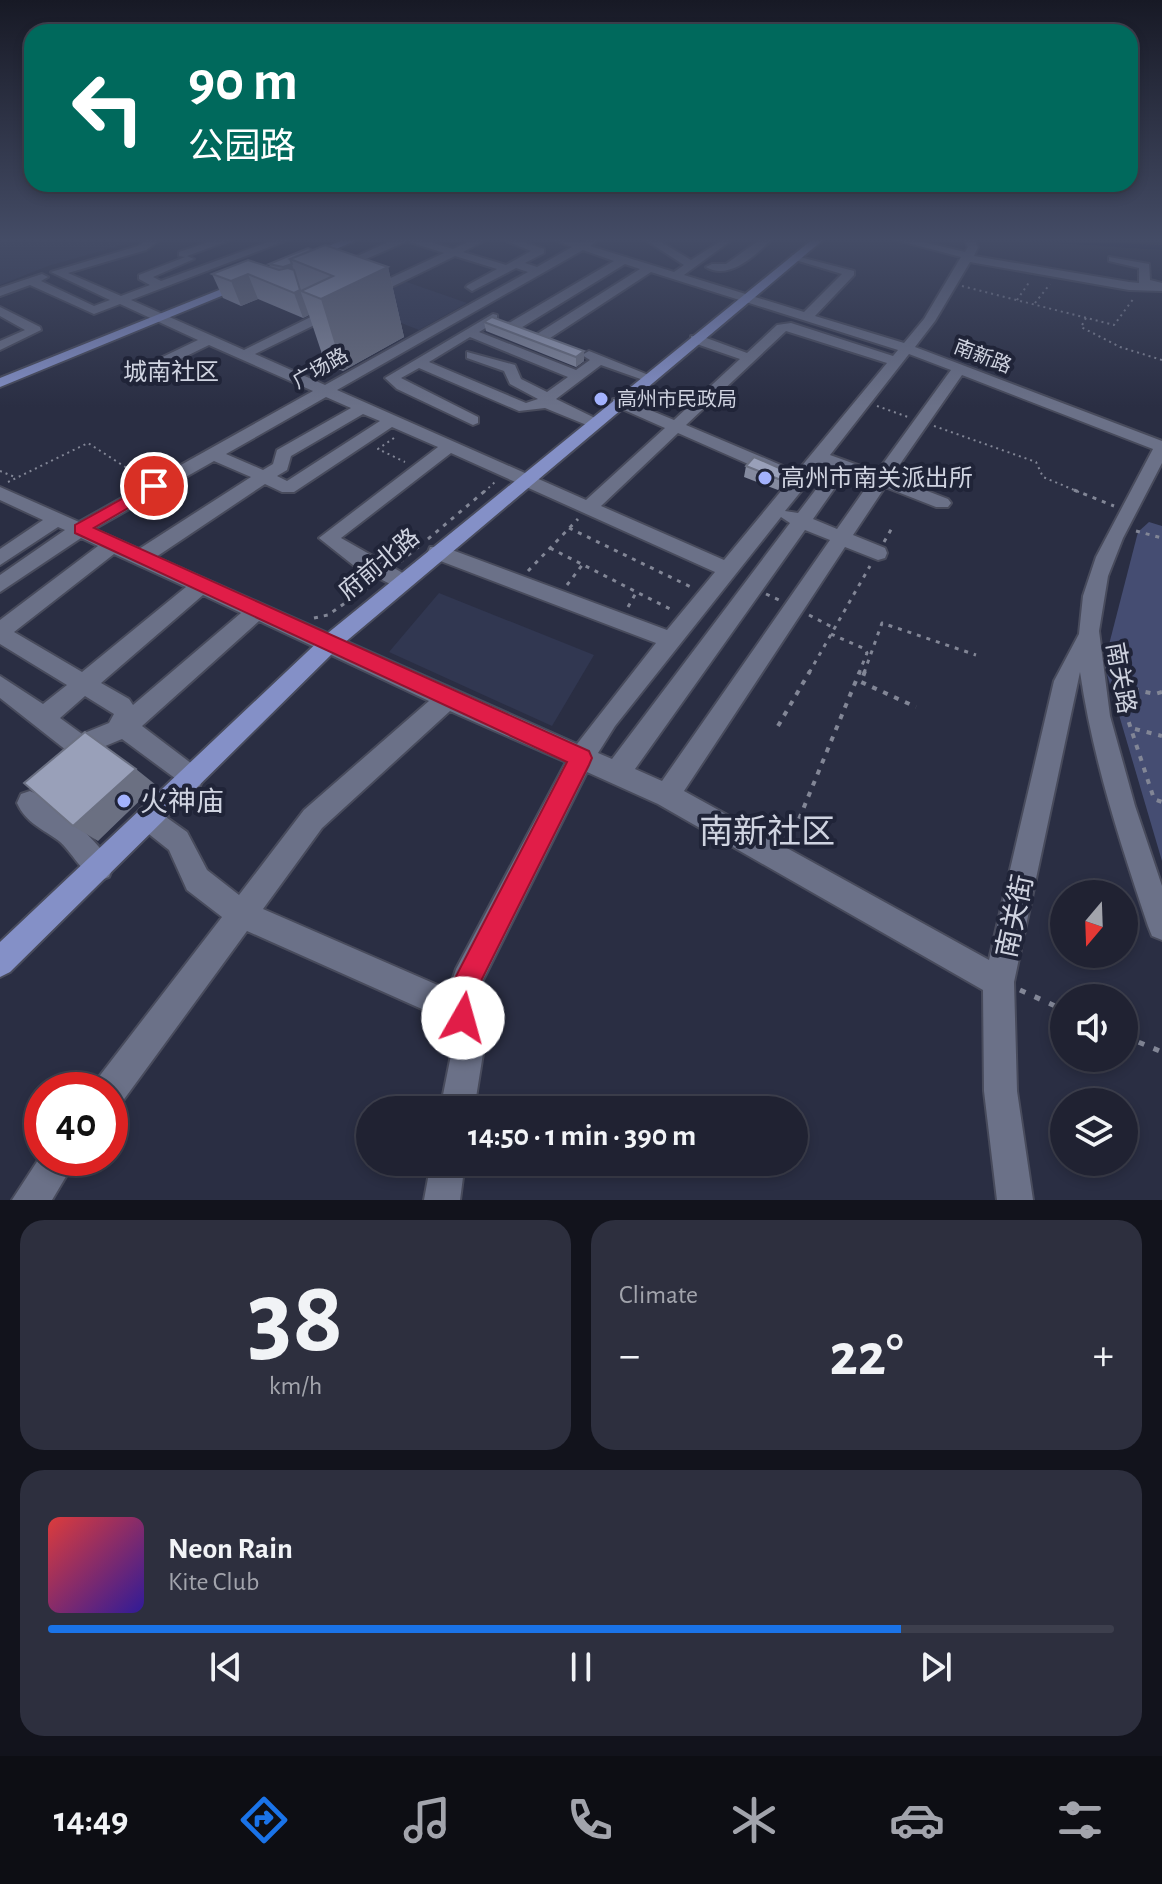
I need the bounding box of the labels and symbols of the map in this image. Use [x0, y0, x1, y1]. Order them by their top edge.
street label: 南新路 [951, 335, 1015, 377]
street label: 广场路 [289, 344, 351, 393]
district label: 城南社区 [123, 359, 219, 385]
place label: 高州市民政局 [617, 388, 737, 410]
marker: 高州市民政局 [592, 390, 610, 408]
pin [120, 452, 188, 520]
place label: 高州市南关派出所 [781, 465, 973, 491]
marker: 高州市南关派出所 [756, 469, 774, 487]
street label: 府前北路 [334, 523, 424, 605]
street label: 南关路 [1102, 640, 1140, 716]
place label: 火神庙 [140, 787, 224, 817]
marker: 火神庙 [115, 792, 133, 810]
district label: 南新社区 [699, 814, 835, 850]
street label: 南关街 [992, 872, 1038, 960]
north arrow [1050, 880, 1138, 968]
position arrow [421, 976, 505, 1060]
speed limit sign: 40 [24, 1072, 128, 1176]

